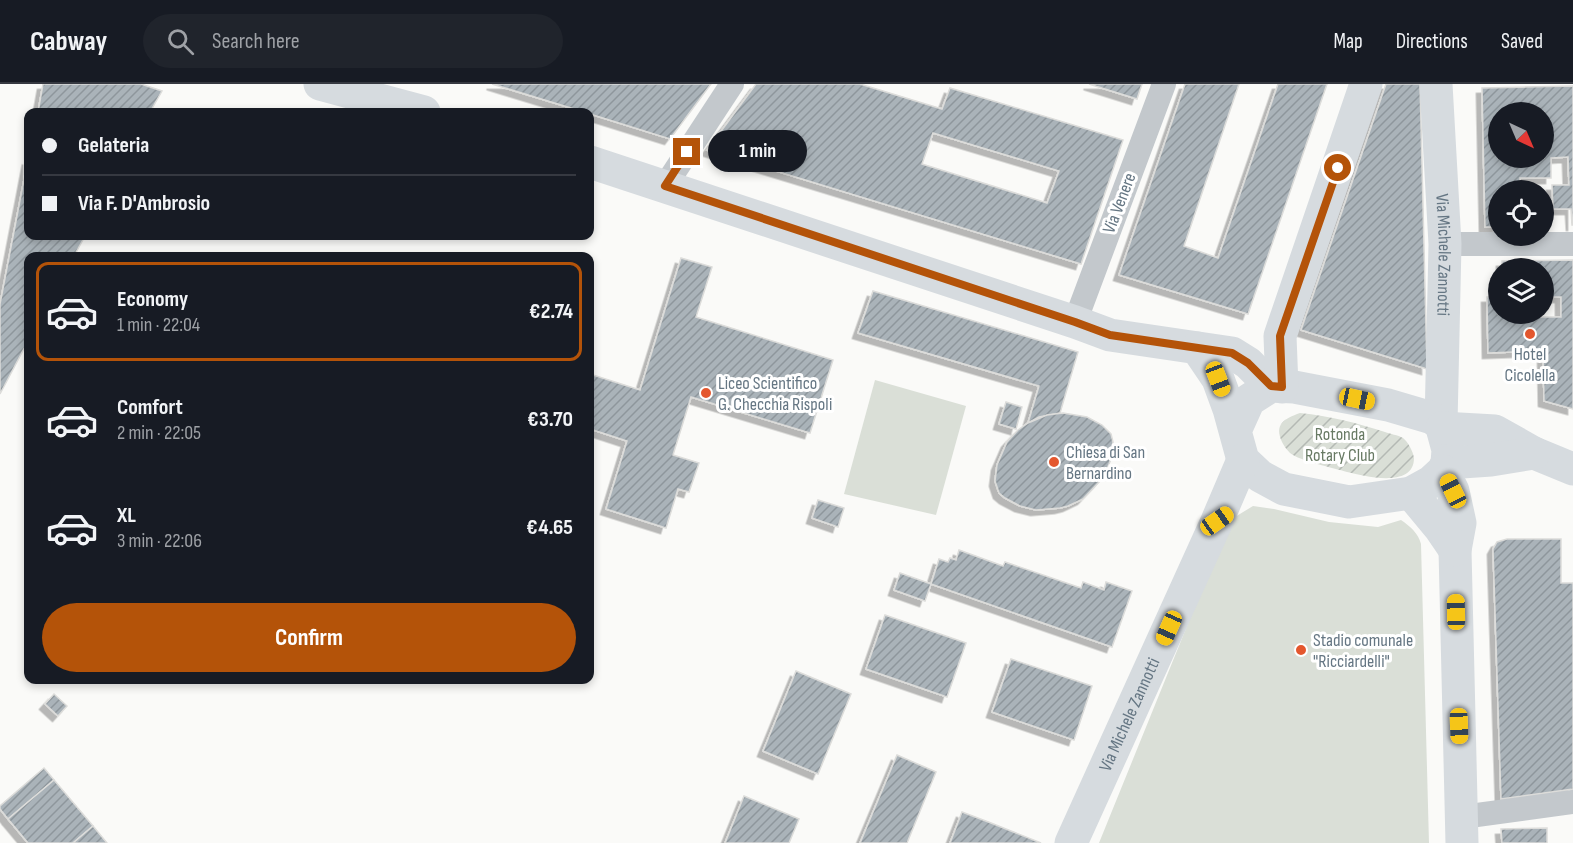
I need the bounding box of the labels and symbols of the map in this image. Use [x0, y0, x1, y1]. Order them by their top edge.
north arrow [1488, 102, 1554, 168]
callout: 1 min [708, 131, 807, 173]
route end [673, 138, 700, 165]
route start [1324, 154, 1351, 181]
street label: Via Venere [1098, 170, 1141, 236]
street label: Via Michele Zannotti [1431, 193, 1455, 316]
marker: Hotel Cicolella [1523, 327, 1537, 341]
place label: Hotel Cicolella [1505, 344, 1556, 386]
car [1203, 359, 1233, 399]
place label: Liceo Scientifico G. Checchia Rispoli [718, 373, 832, 415]
marker: Liceo Scientifico G. Checchia Rispoli [699, 386, 713, 400]
car [1338, 386, 1376, 412]
park label: Rotonda Rotary Club [1305, 424, 1375, 466]
place label: Chiesa di San Bernardino [1066, 442, 1145, 484]
marker: Chiesa di San Bernardino [1047, 455, 1061, 469]
car [1437, 471, 1469, 511]
car [1197, 503, 1237, 539]
car [1447, 594, 1465, 630]
car [1153, 608, 1185, 648]
place label: Stadio comunale "Ricciardelli" [1313, 630, 1413, 672]
marker: Stadio comunale "Ricciardelli" [1294, 643, 1308, 657]
street label: Via Michele Zannotti [1095, 655, 1165, 775]
car [1449, 708, 1469, 744]

